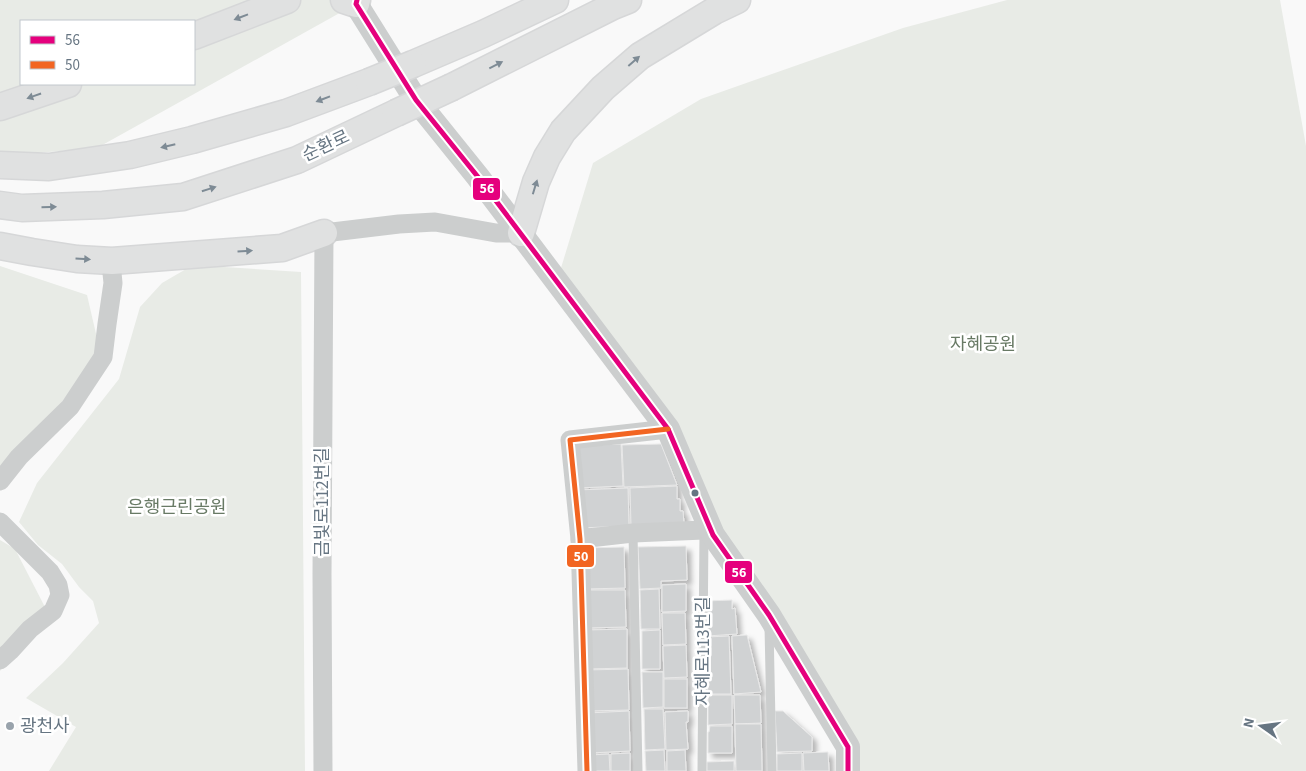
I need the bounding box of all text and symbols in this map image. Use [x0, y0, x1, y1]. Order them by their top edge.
one-way arrow [234, 14, 248, 22]
legend [20, 20, 195, 85]
text: 56 [65, 30, 80, 51]
text: 50 [65, 55, 80, 76]
one-way arrow [628, 55, 640, 67]
one-way arrow [488, 61, 503, 69]
one-way arrow [26, 92, 41, 100]
one-way arrow [315, 95, 330, 103]
street label: 순환로 [298, 124, 354, 168]
one-way arrow [160, 142, 175, 150]
line badge: 56 [472, 177, 501, 201]
text: 56 [480, 179, 494, 199]
one-way arrow [531, 179, 539, 194]
one-way arrow [202, 185, 217, 192]
one-way arrow [41, 203, 57, 211]
one-way arrow [237, 246, 253, 254]
one-way arrow [75, 255, 91, 263]
park label: 자혜공원 [950, 332, 1016, 357]
street label: 금빛로112번길 [310, 447, 335, 557]
unlabelled marker [690, 488, 700, 498]
park label: 은행근린공원 [127, 495, 227, 520]
line badge: 50 [566, 544, 595, 568]
text: 50 [574, 547, 588, 567]
line badge: 56 [724, 560, 753, 584]
text: 56 [732, 563, 746, 583]
street label: 자혜로113번길 [691, 596, 716, 706]
north arrow [1236, 701, 1286, 751]
place label: 광천사 [20, 714, 70, 739]
text: N [1239, 716, 1260, 730]
marker: 광천사 [4, 720, 16, 732]

